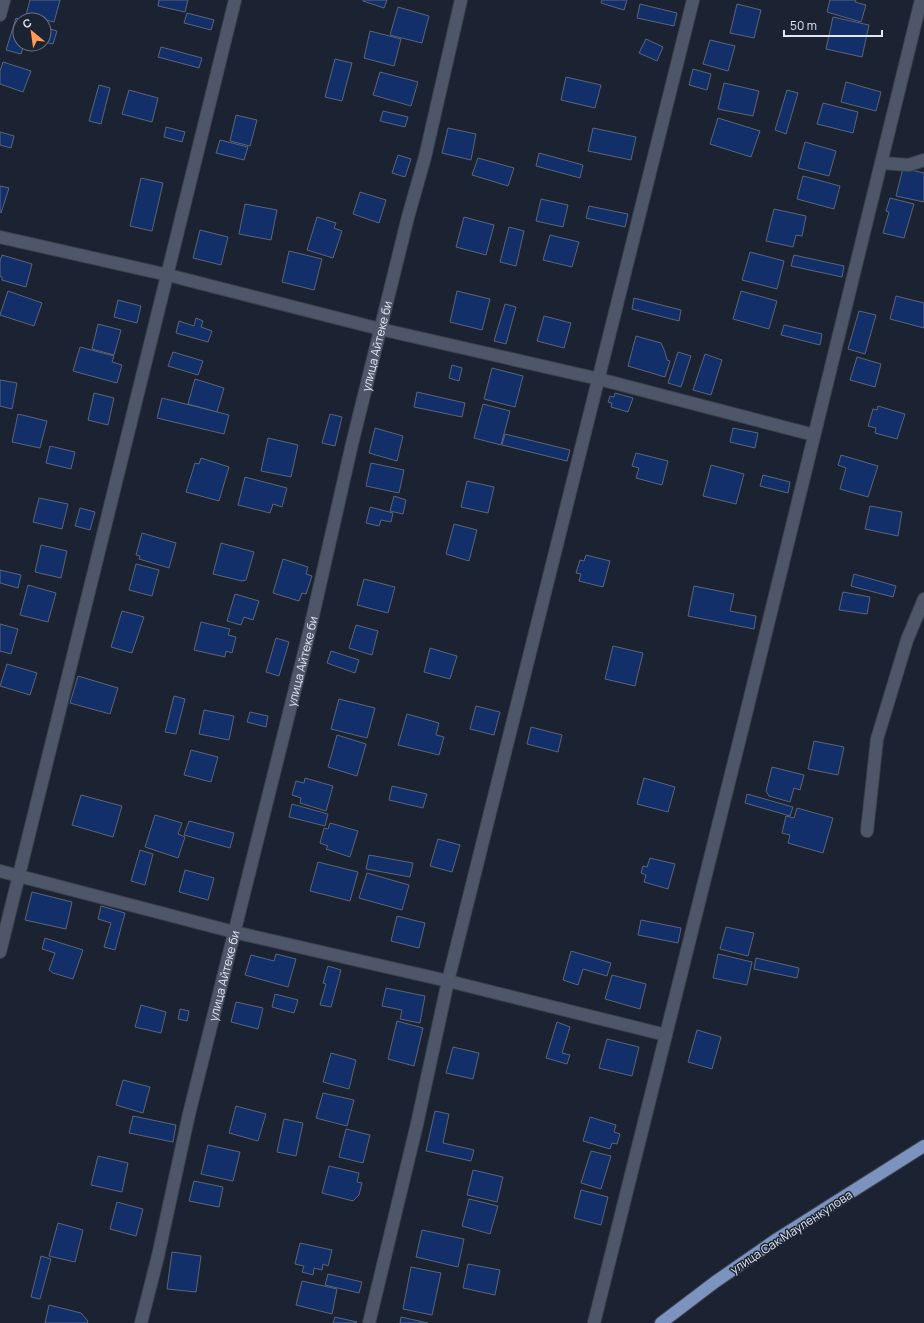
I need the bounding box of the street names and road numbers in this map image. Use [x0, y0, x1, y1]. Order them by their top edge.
street label: улица Айтеке би [357, 299, 396, 393]
street label: улица Айтеке би [282, 614, 321, 708]
street label: улица Айтеке би [204, 929, 243, 1023]
street label: улица Сак Мауленкулова [727, 1186, 855, 1278]

